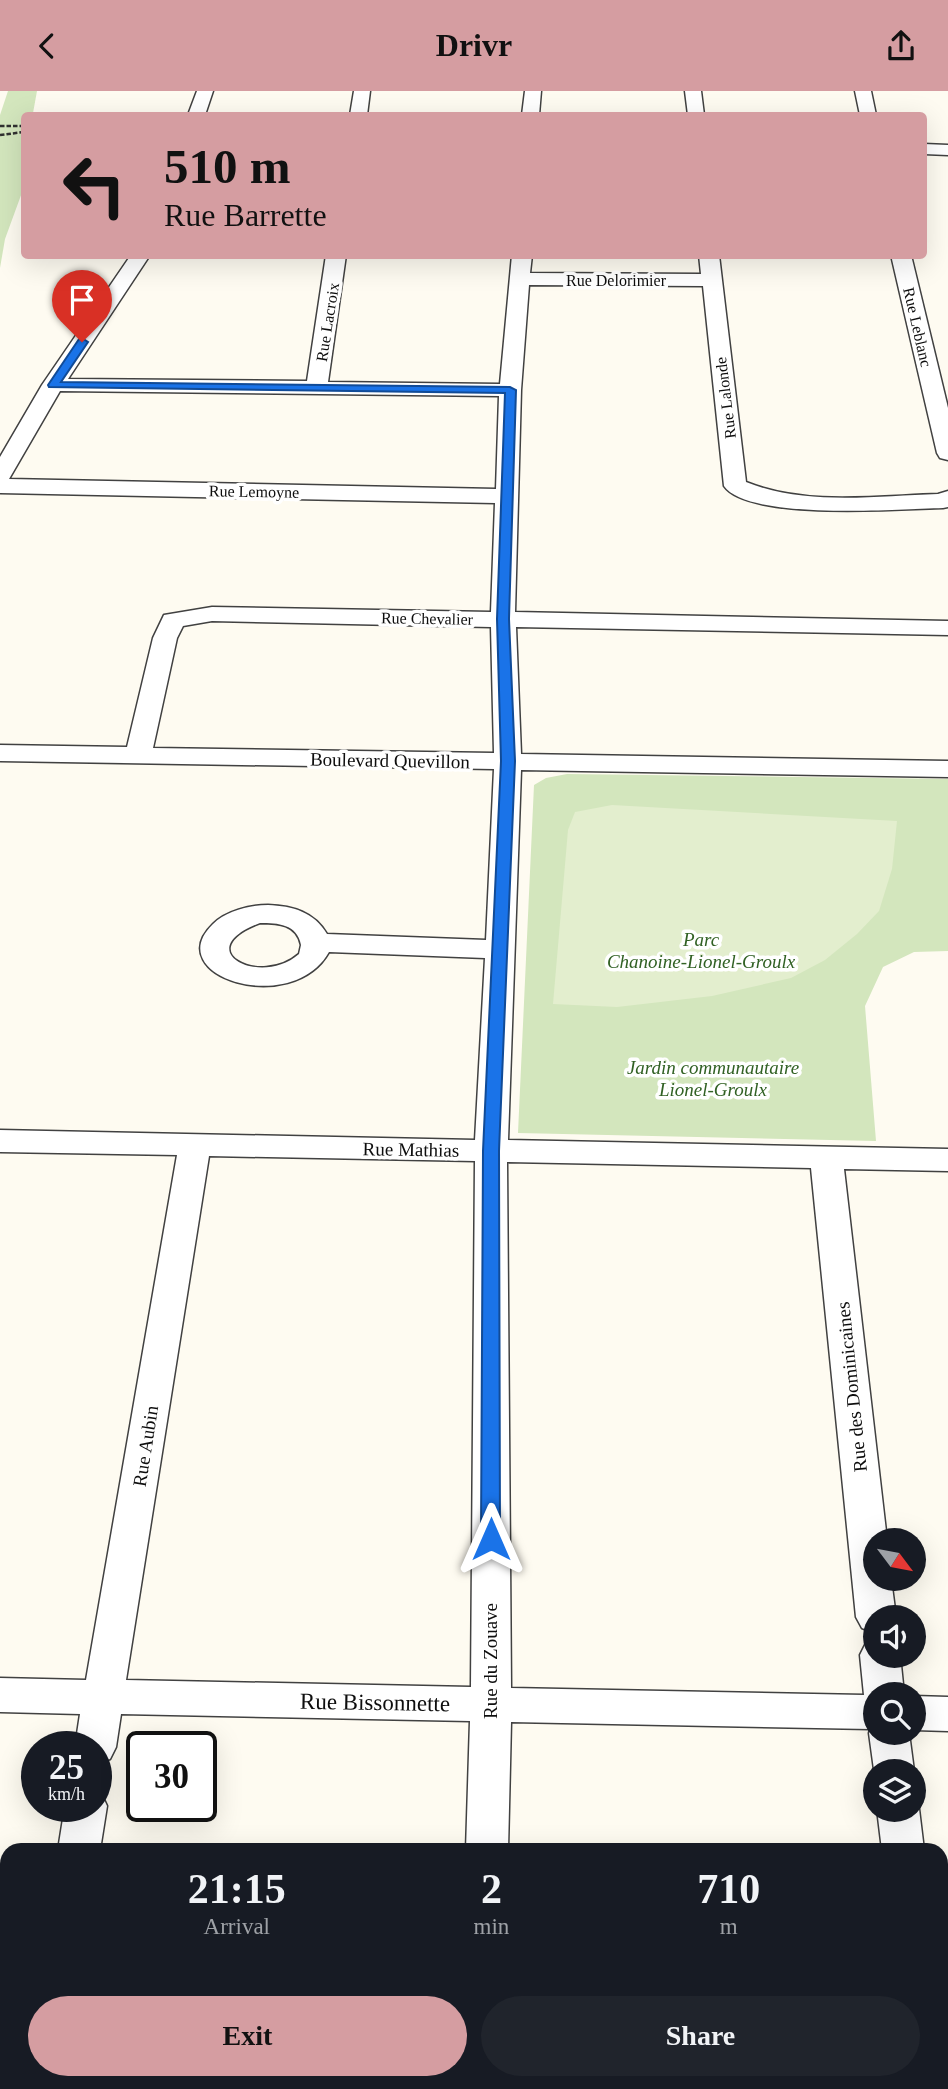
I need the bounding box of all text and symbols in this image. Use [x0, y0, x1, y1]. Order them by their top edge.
icon: back [28, 27, 66, 65]
text: Drivr [436, 27, 512, 63]
icon: share [882, 27, 920, 65]
text: 510 m [164, 139, 291, 194]
icon: left [49, 140, 140, 231]
text: Rue Barrette [164, 197, 327, 233]
pin [52, 270, 112, 342]
street label: Rue Delorimier [566, 272, 667, 289]
icon: arrive [63, 281, 101, 319]
street label: Rue Lacroix [313, 281, 342, 363]
street label: Rue Leblanc [900, 286, 935, 369]
street label: Rue Lalonde [712, 356, 739, 440]
street label: Rue Lemoyne [209, 482, 299, 502]
street label: Rue Chevalier [381, 609, 474, 628]
street label: Boulevard Quevillon [310, 749, 471, 772]
park label: Parc Chanoine-Lionel-Groulx [607, 929, 796, 972]
park label: Jardin communautaire Lionel-Groulx [627, 1057, 799, 1100]
street label: Rue Mathias [363, 1138, 459, 1161]
street label: Rue des Dominicaines [832, 1301, 871, 1473]
street label: Rue Aubin [129, 1404, 162, 1488]
position arrow [454, 1502, 528, 1576]
north arrow [863, 1528, 926, 1591]
map controls [863, 1528, 926, 1822]
street label: Rue du Zouave [480, 1603, 501, 1719]
button: sound [863, 1605, 926, 1668]
button: search [863, 1682, 926, 1745]
street label: Rue Bissonnette [300, 1689, 450, 1716]
speed limit sign: 30 [126, 1731, 217, 1822]
text: 25 [49, 1748, 84, 1787]
button: layers [863, 1759, 926, 1822]
text: km/h [48, 1784, 85, 1804]
text: 21:15 [188, 1866, 286, 1912]
text: 2 [481, 1866, 502, 1912]
text: 710 [697, 1866, 760, 1912]
text: Arrival [204, 1914, 270, 1939]
text: min [474, 1914, 509, 1939]
text: m [720, 1914, 738, 1939]
button: Exit [28, 1996, 467, 2076]
button: Share [481, 1996, 920, 2076]

